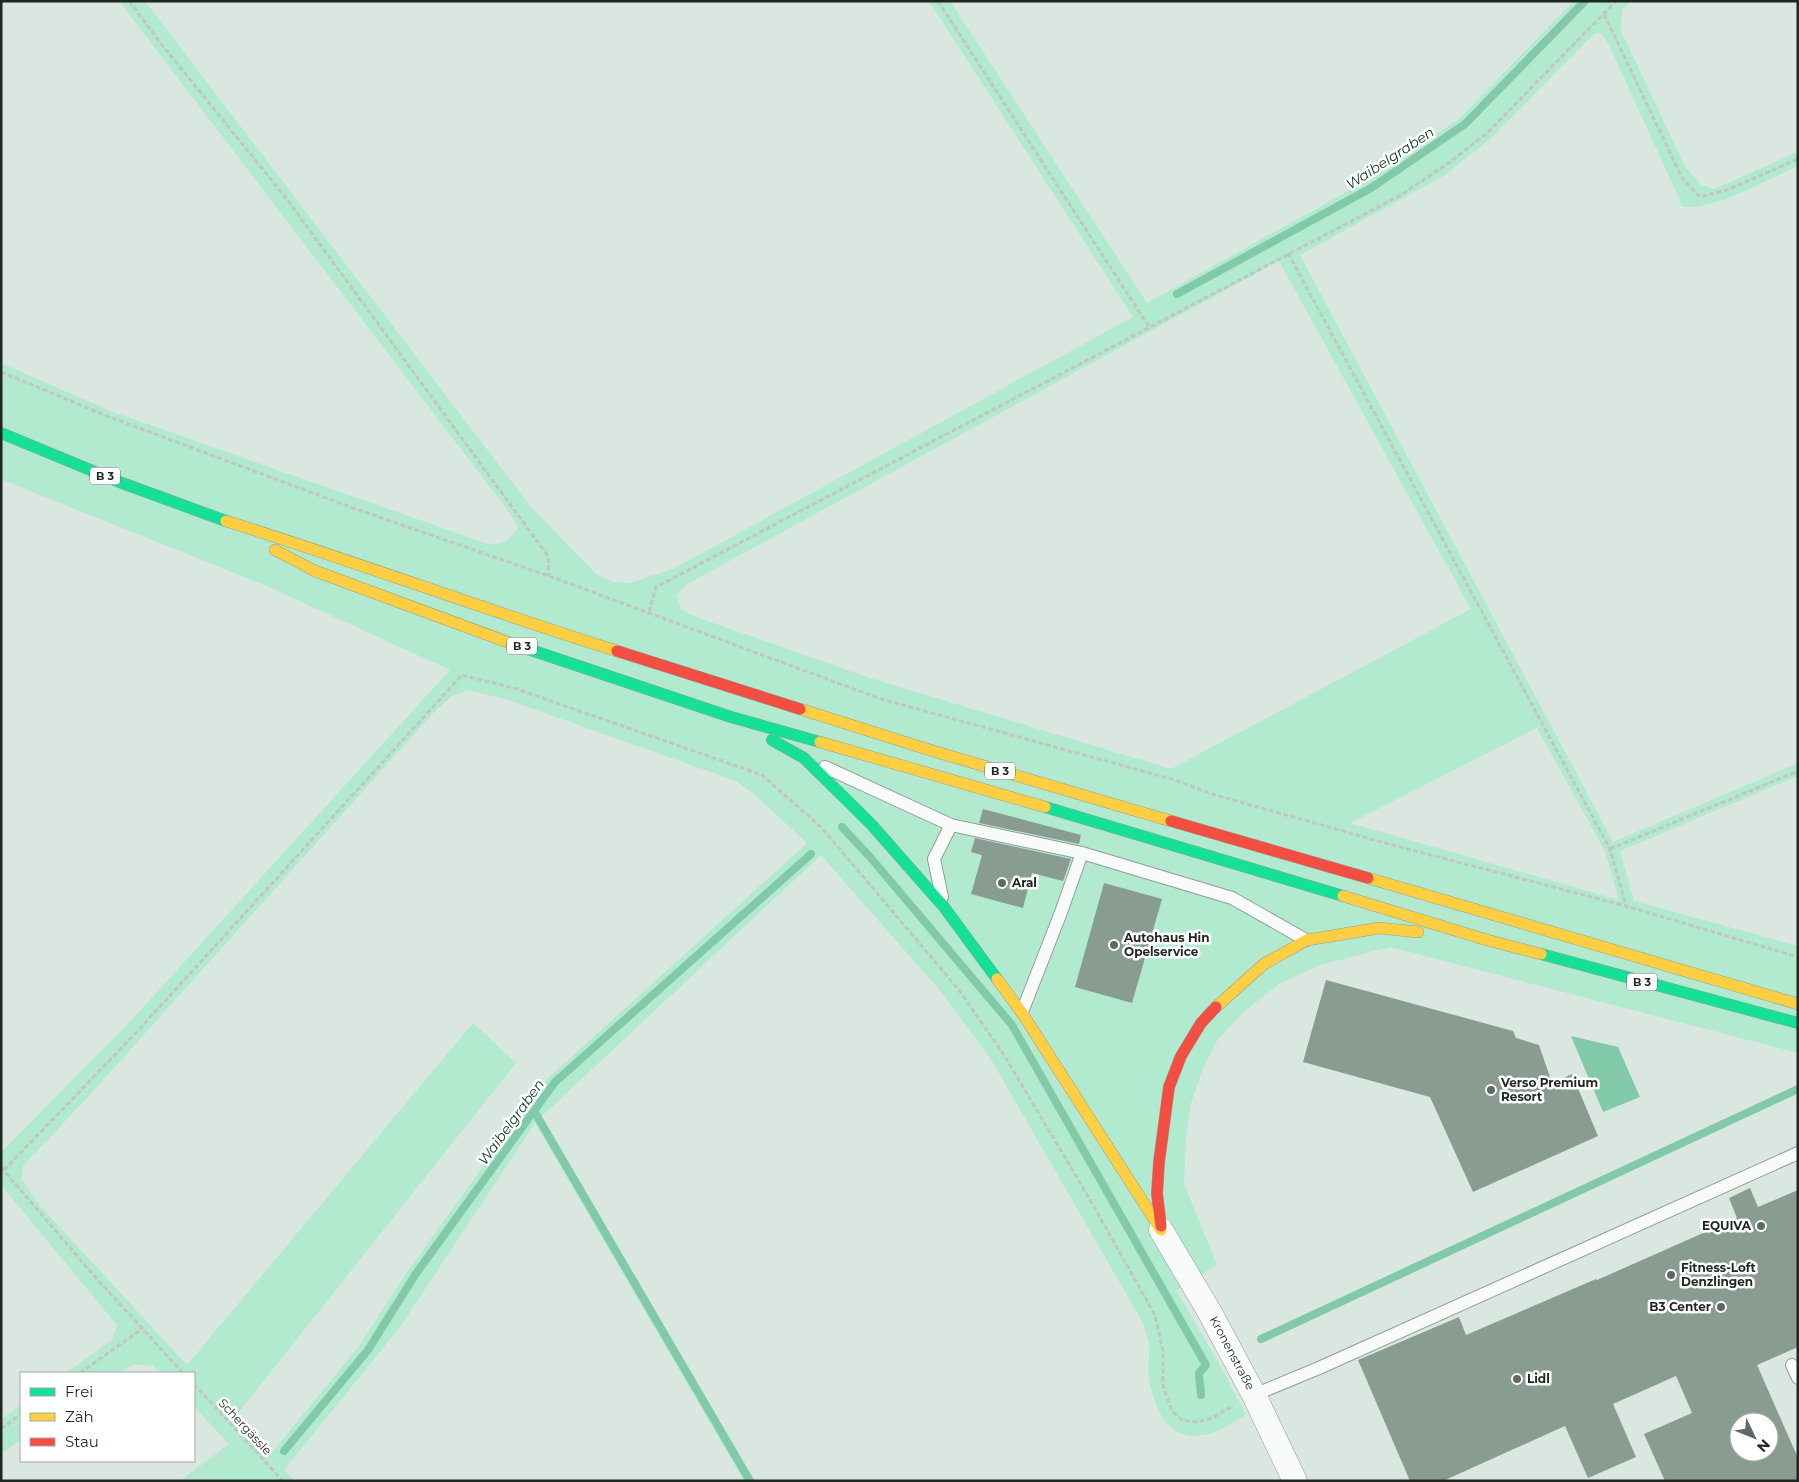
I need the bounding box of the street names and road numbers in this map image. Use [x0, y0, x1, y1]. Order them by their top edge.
road number: B 3 [90, 468, 120, 484]
road number: B 3 [507, 637, 537, 654]
road number: B 3 [985, 762, 1015, 779]
road number: B 3 [1627, 974, 1657, 990]
street label: Kronenstraße [1207, 1313, 1258, 1392]
street label: Schergässle [215, 1395, 275, 1458]

